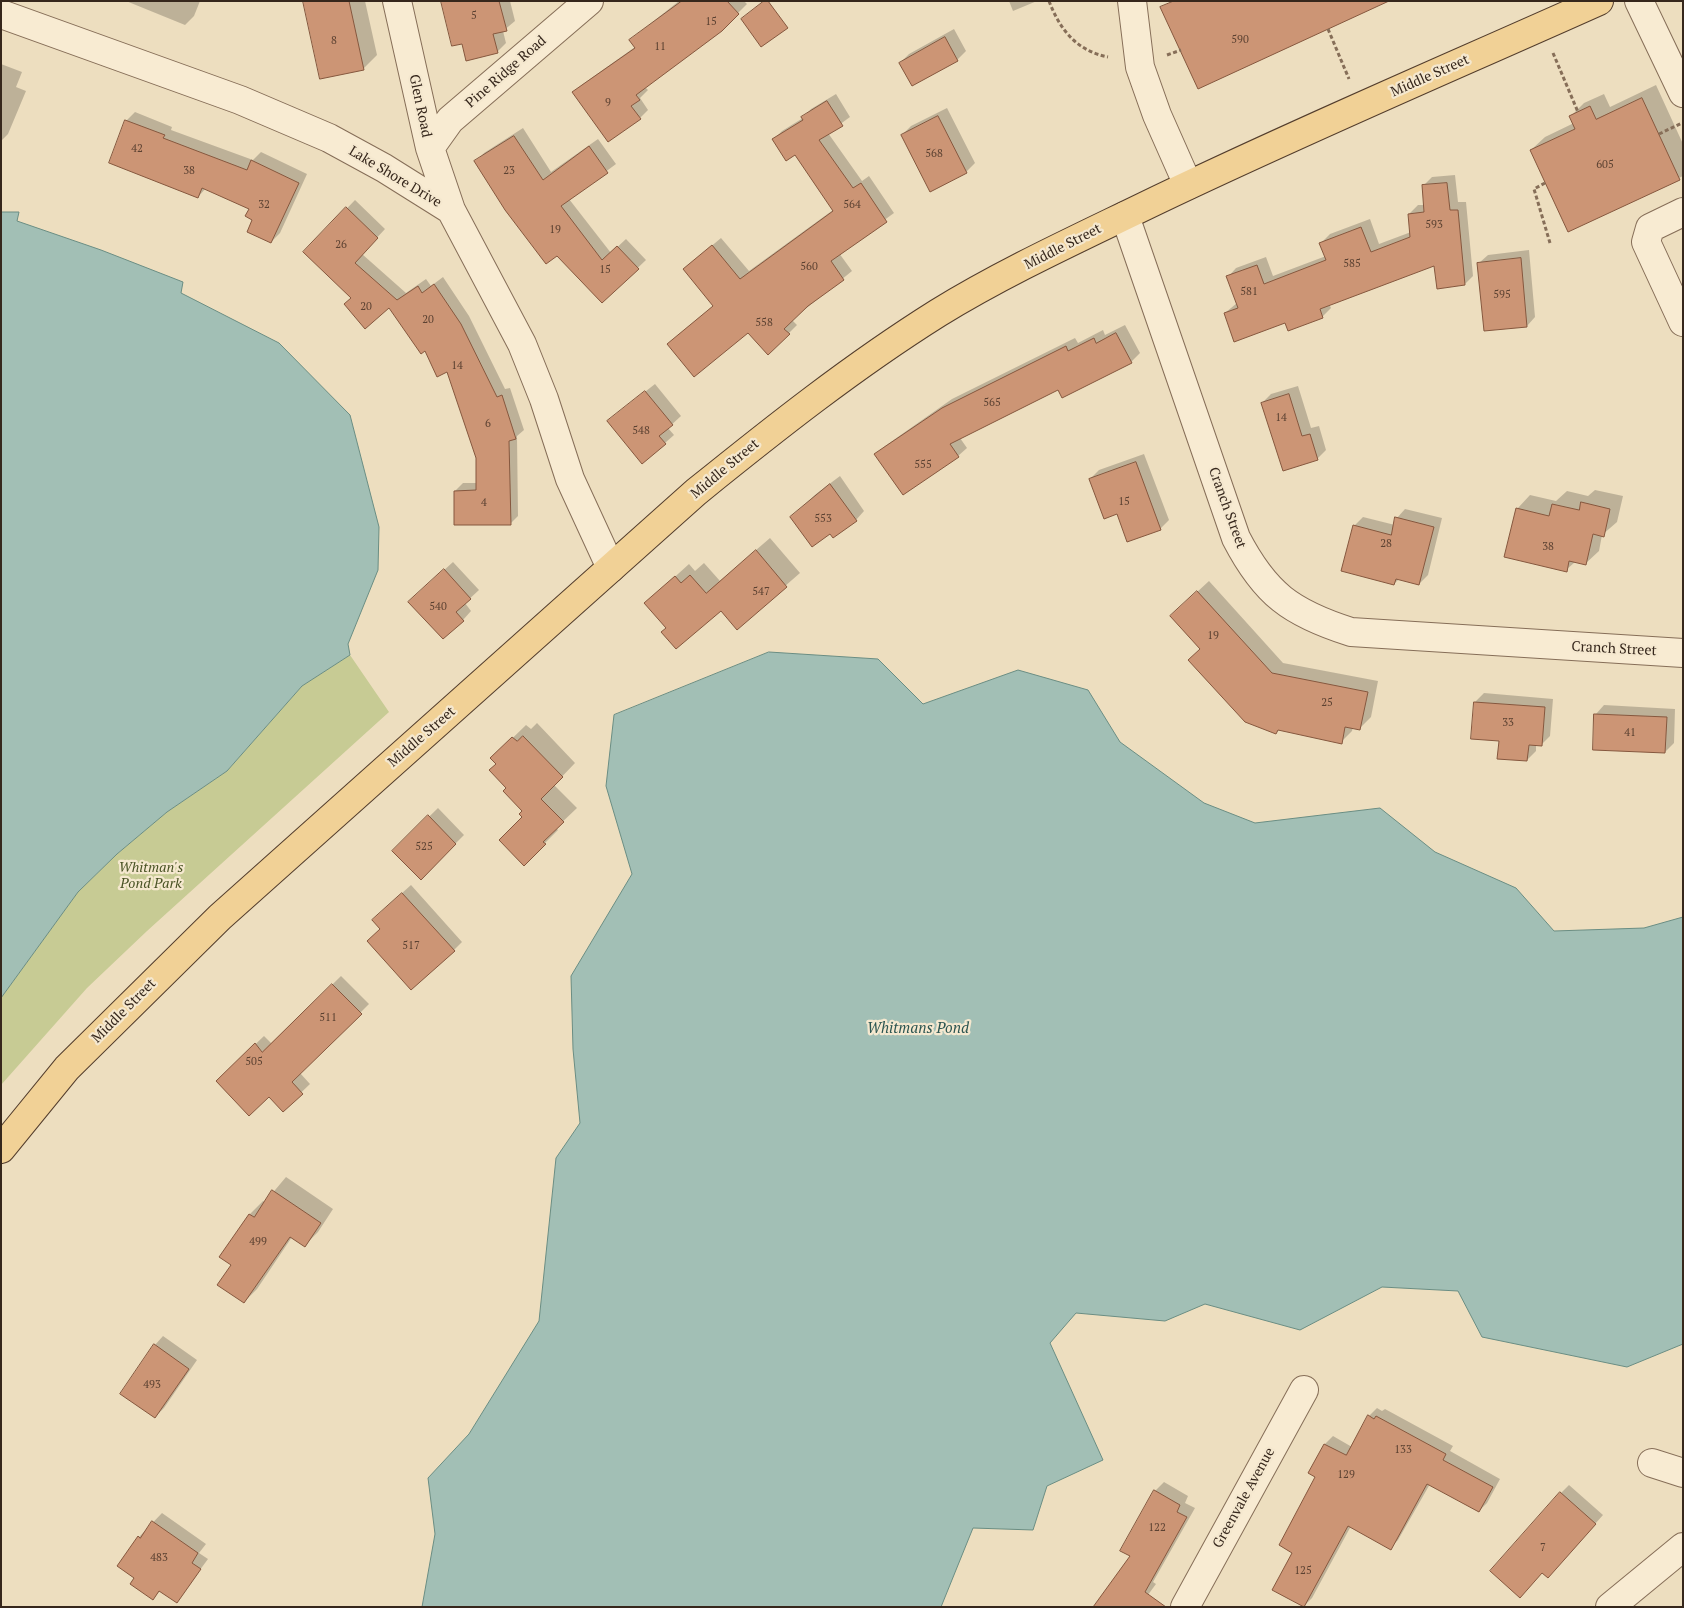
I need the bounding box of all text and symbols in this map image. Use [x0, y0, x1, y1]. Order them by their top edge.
house number: 5 [471, 9, 477, 23]
house number: 15 [705, 15, 717, 29]
street label: Pine Ridge Road [462, 32, 550, 112]
house number: 590 [1231, 33, 1249, 47]
house number: 8 [331, 34, 337, 48]
house number: 11 [654, 40, 666, 54]
street label: Middle Street [1388, 51, 1472, 101]
street label: Glen Road [405, 73, 435, 139]
house number: 9 [605, 96, 611, 110]
house number: 42 [131, 142, 143, 156]
street label: Lake Shore Drive [346, 143, 444, 211]
house number: 568 [925, 147, 943, 161]
house number: 605 [1596, 158, 1614, 172]
house number: 38 [183, 164, 195, 178]
house number: 23 [503, 164, 515, 178]
house number: 32 [258, 198, 270, 212]
house number: 564 [843, 198, 861, 212]
house number: 593 [1425, 218, 1443, 232]
street label: Middle Street [1022, 220, 1104, 274]
house number: 19 [549, 223, 561, 237]
house number: 26 [335, 238, 347, 252]
house number: 585 [1343, 257, 1361, 271]
house number: 560 [800, 260, 818, 274]
house number: 15 [599, 263, 611, 277]
house number: 581 [1240, 285, 1258, 299]
house number: 595 [1493, 288, 1511, 302]
house number: 20 [360, 300, 372, 314]
house number: 20 [422, 313, 434, 327]
house number: 558 [755, 316, 773, 330]
house number: 14 [451, 359, 463, 373]
house number: 565 [983, 396, 1001, 410]
house number: 14 [1275, 411, 1287, 425]
house number: 6 [485, 417, 491, 431]
house number: 548 [632, 424, 650, 438]
street label: Middle Street [687, 436, 763, 502]
house number: 555 [914, 458, 932, 472]
street label: Cranch Street [1205, 465, 1249, 551]
house number: 15 [1118, 495, 1130, 509]
house number: 4 [481, 496, 487, 510]
house number: 553 [814, 512, 832, 526]
house number: 28 [1380, 537, 1392, 551]
house number: 38 [1542, 540, 1554, 554]
house number: 547 [752, 585, 770, 599]
house number: 540 [429, 600, 447, 614]
house number: 19 [1207, 629, 1219, 643]
street label: Cranch Street [1571, 638, 1657, 660]
house number: 25 [1321, 696, 1333, 710]
street label: Middle Street [385, 703, 459, 771]
house number: 33 [1502, 716, 1514, 730]
house number: 41 [1624, 726, 1636, 740]
house number: 525 [415, 840, 433, 854]
park label: Whitman's Pond Park [119, 860, 183, 892]
house number: 517 [402, 939, 420, 953]
street label: Middle Street [88, 975, 160, 1047]
house number: 511 [319, 1011, 337, 1025]
water label: Whitmans Pond [867, 1020, 969, 1038]
house number: 505 [245, 1055, 263, 1069]
house number: 499 [249, 1235, 267, 1249]
house number: 493 [143, 1378, 161, 1392]
house number: 133 [1394, 1443, 1412, 1457]
street label: Greenvale Avenue [1209, 1445, 1279, 1551]
house number: 129 [1337, 1468, 1355, 1482]
house number: 122 [1148, 1521, 1166, 1535]
house number: 7 [1540, 1541, 1546, 1555]
house number: 483 [150, 1551, 168, 1565]
house number: 125 [1294, 1564, 1312, 1578]

